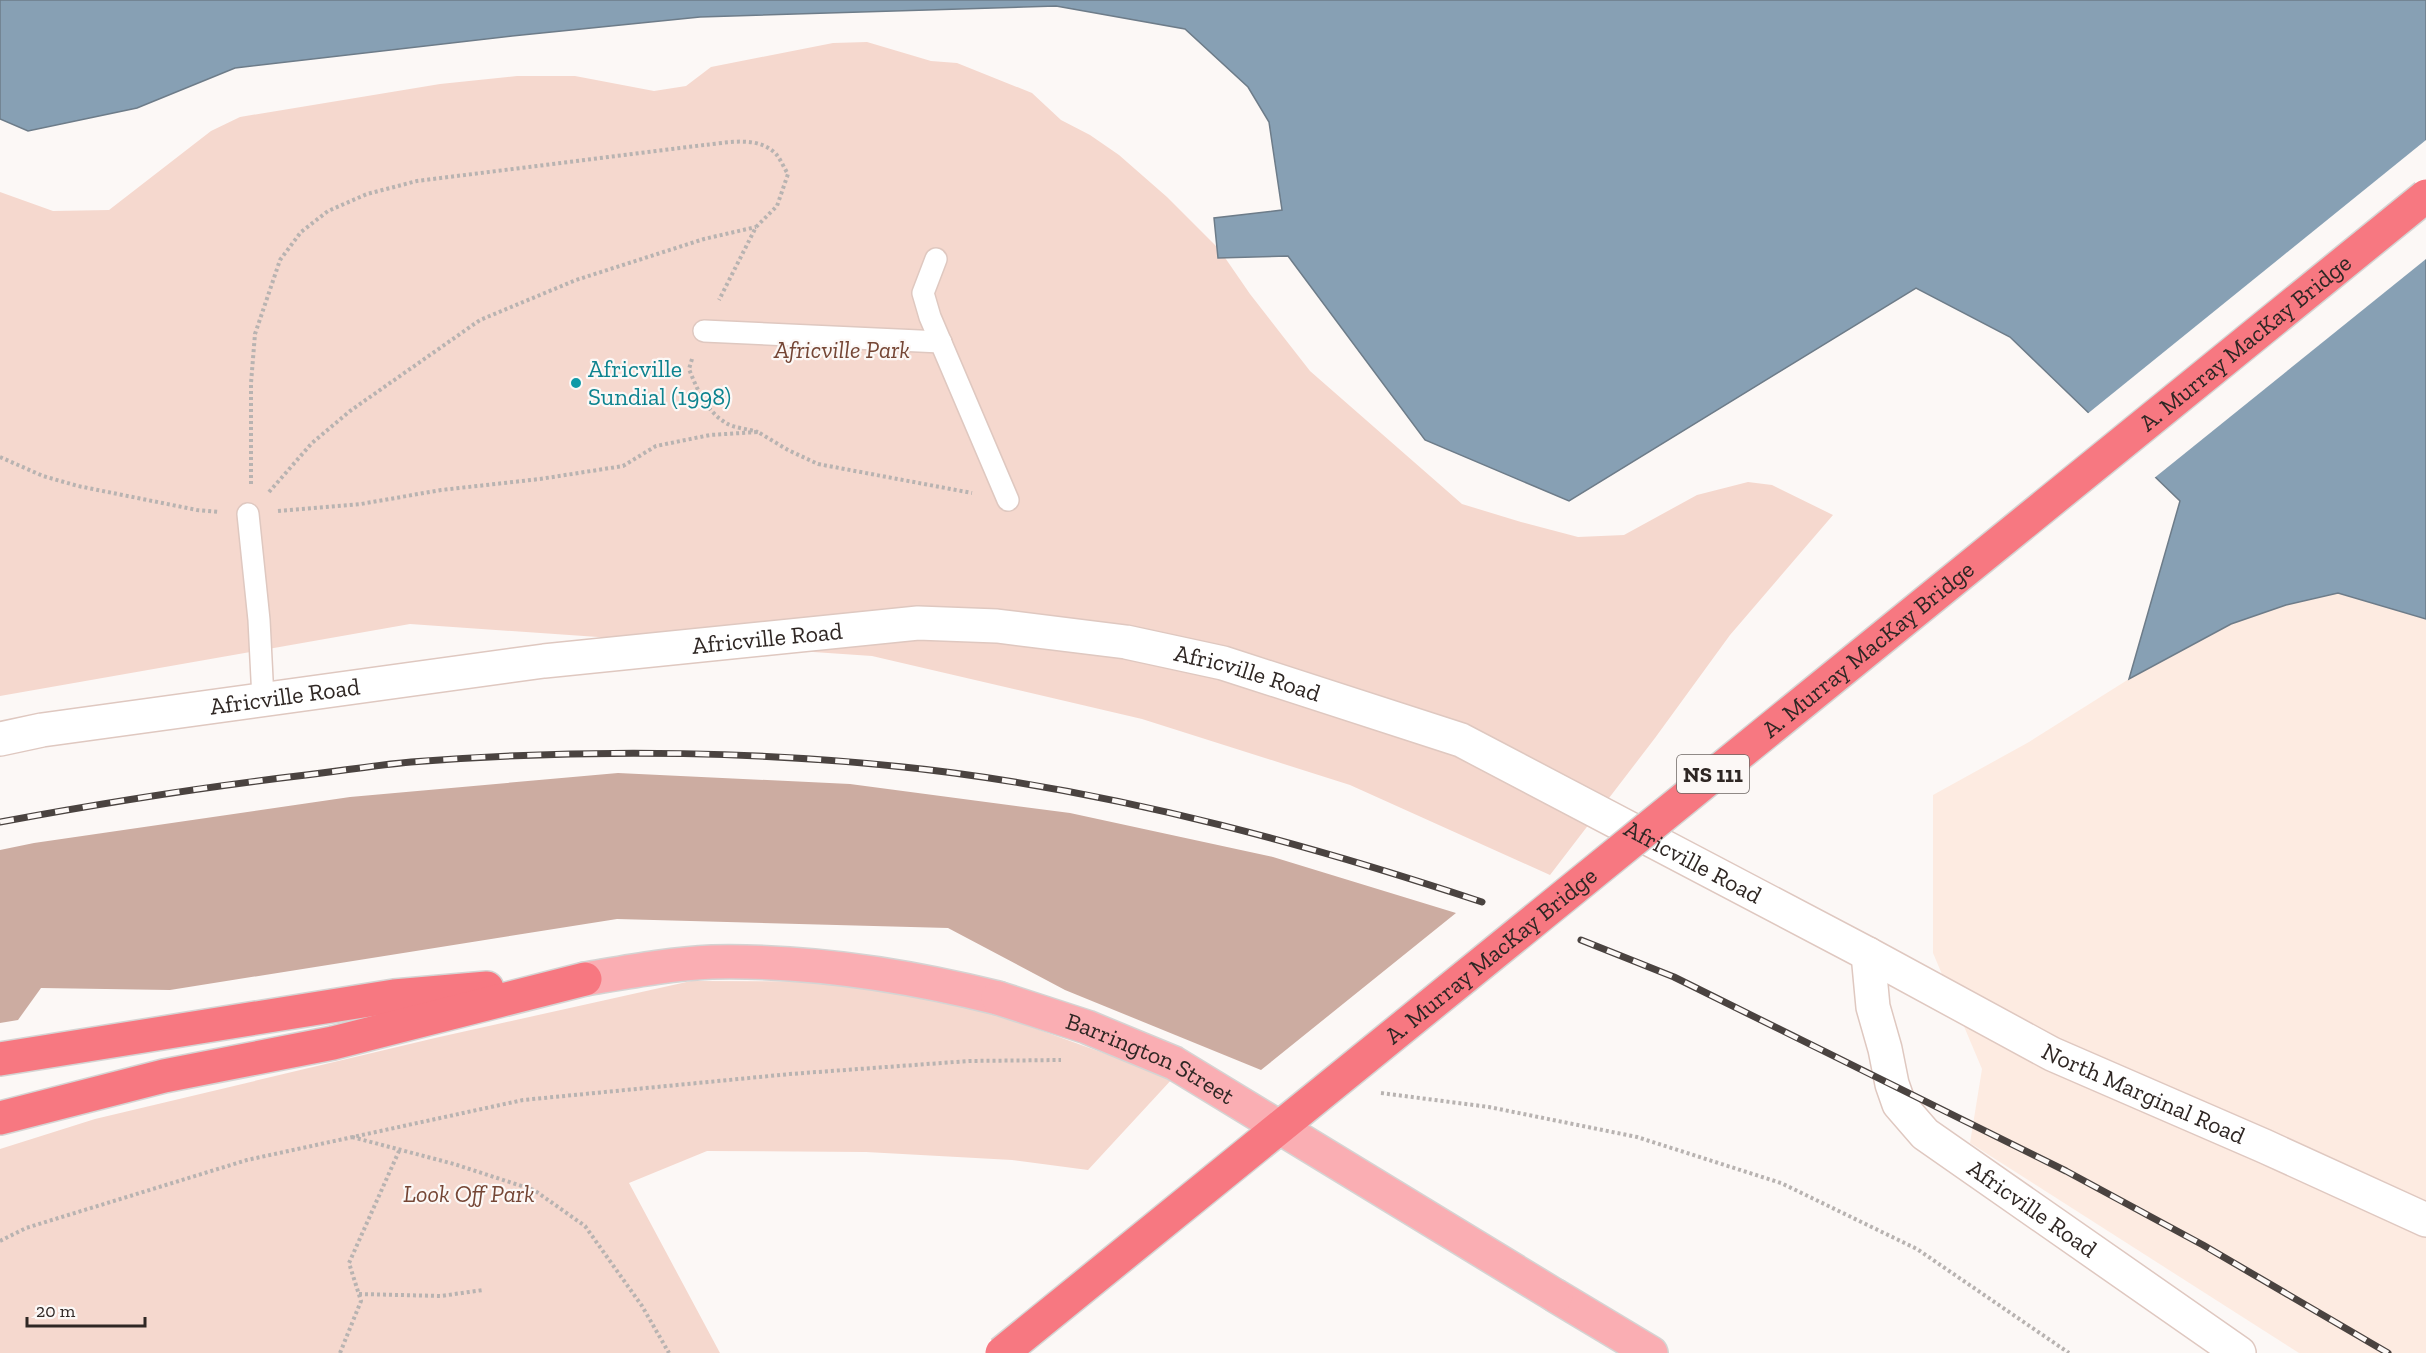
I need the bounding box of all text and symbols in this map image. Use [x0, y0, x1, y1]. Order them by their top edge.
street label: A. Murray MacKay Bridge [2133, 248, 2357, 437]
park label: Africville Park [773, 335, 910, 364]
place label: Africville Sundial (1998) [588, 354, 731, 411]
marker: Africville Sundial (1998) [569, 376, 583, 390]
street label: A. Murray MacKay Bridge [1756, 554, 1980, 744]
street label: Africville Road [690, 616, 844, 660]
street label: Africville Road [1172, 638, 1324, 708]
street label: Africville Road [208, 671, 362, 721]
road number: NS 111 [1677, 755, 1749, 793]
street label: Africville Road [1619, 813, 1767, 909]
street label: A. Murray MacKay Bridge [1379, 861, 1602, 1050]
street label: Barrington Street [1062, 1006, 1240, 1110]
street label: North Marginal Road [2037, 1036, 2250, 1150]
street label: Africville Road [1962, 1153, 2103, 1263]
park label: Look Off Park [403, 1179, 535, 1208]
scale bar [27, 1290, 146, 1328]
text: 20 m [36, 1300, 76, 1322]

